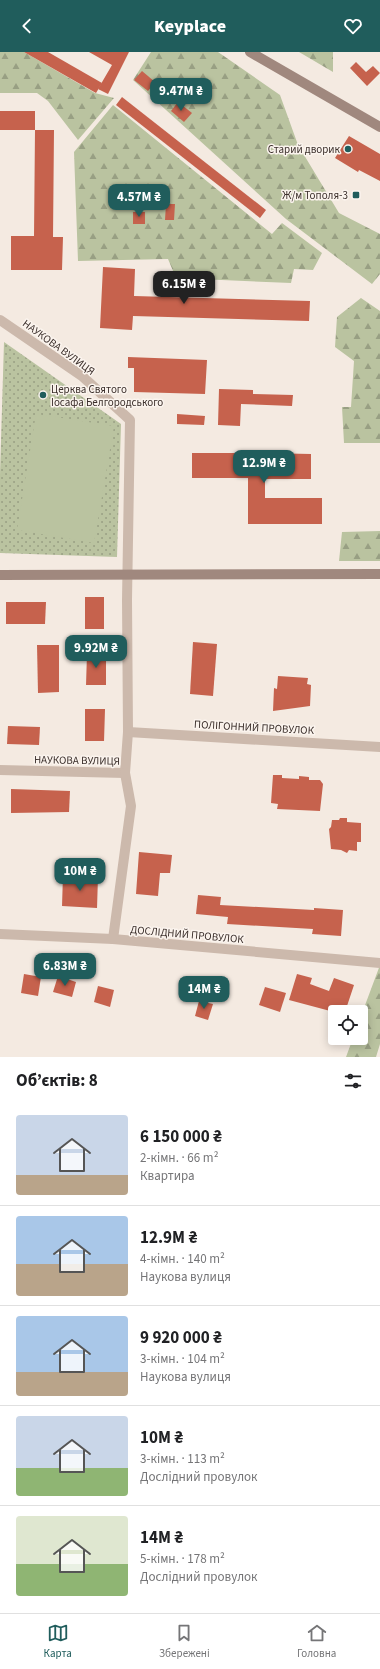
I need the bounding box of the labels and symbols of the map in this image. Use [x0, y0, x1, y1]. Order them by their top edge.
pin: 9.47M ₴ [144, 78, 218, 112]
place label: Старий дворик [268, 142, 341, 157]
marker: Старий дворик [343, 144, 353, 154]
pin: 4.57M ₴ [102, 184, 176, 218]
place label: Ж/м Тополя-3 [282, 188, 348, 203]
marker: Ж/м Тополя-3 [351, 190, 361, 200]
pin: 6.15M ₴ [147, 271, 221, 305]
street label: НАУКОВА ВУЛИЦЯ [19, 316, 98, 379]
place label: Церква Святого Іосафа Белгородського [51, 382, 163, 410]
marker: Церква Святого Іосафа Белгородського [38, 390, 48, 400]
pin: 12.9M ₴ [227, 450, 301, 484]
pin: 9.92M ₴ [59, 635, 133, 669]
street label: ПОЛІГОННИЙ ПРОВУЛОК [194, 717, 315, 738]
street label: НАУКОВА ВУЛИЦЯ [34, 752, 120, 769]
pin: 10M ₴ [52, 858, 108, 892]
street label: ДОСЛІДНИЙ ПРОВУЛОК [130, 922, 245, 947]
pin: 6.83M ₴ [28, 953, 102, 987]
pin: 14M ₴ [176, 976, 232, 1010]

